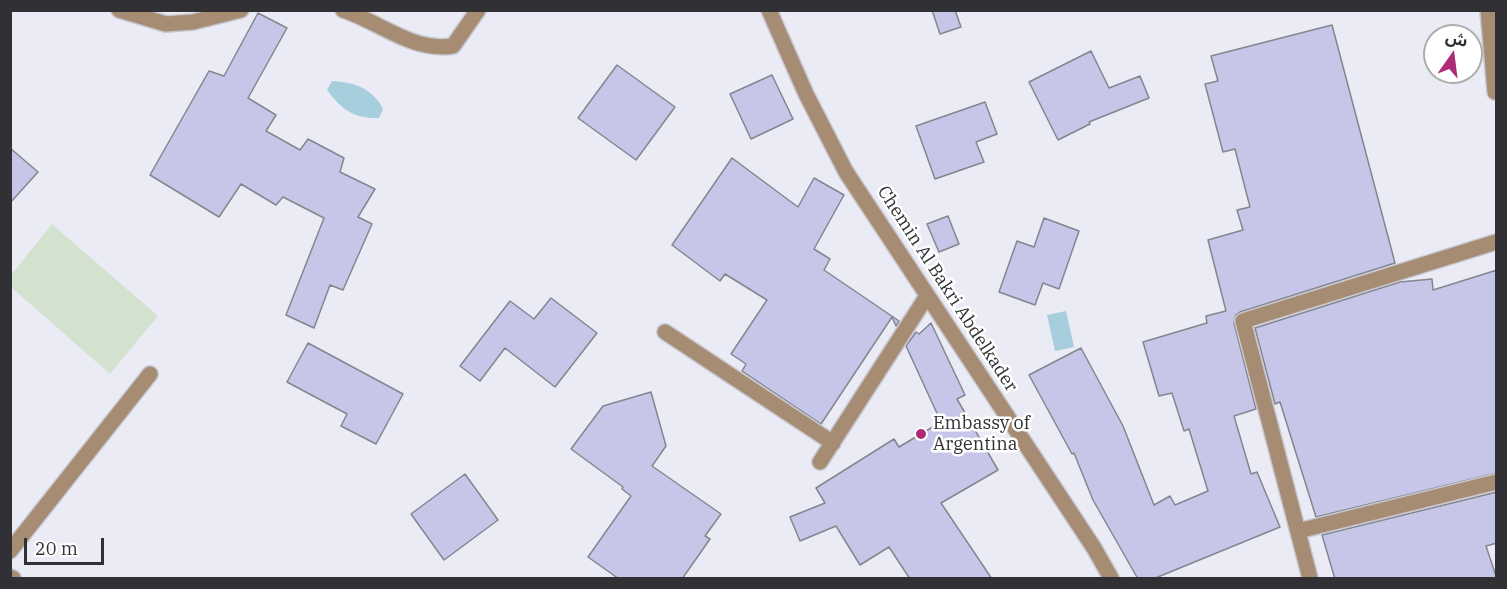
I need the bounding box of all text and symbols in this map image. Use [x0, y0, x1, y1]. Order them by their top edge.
north arrow [1423, 24, 1483, 84]
text: ش [1444, 26, 1470, 51]
street label: Chemin Al Bakri Abdelkader [872, 182, 1022, 396]
place label: Embassy of Argentina [933, 413, 1030, 456]
marker: Embassy of Argentina [914, 427, 928, 441]
scale bar [27, 526, 106, 564]
text: 20 m [35, 537, 78, 560]

